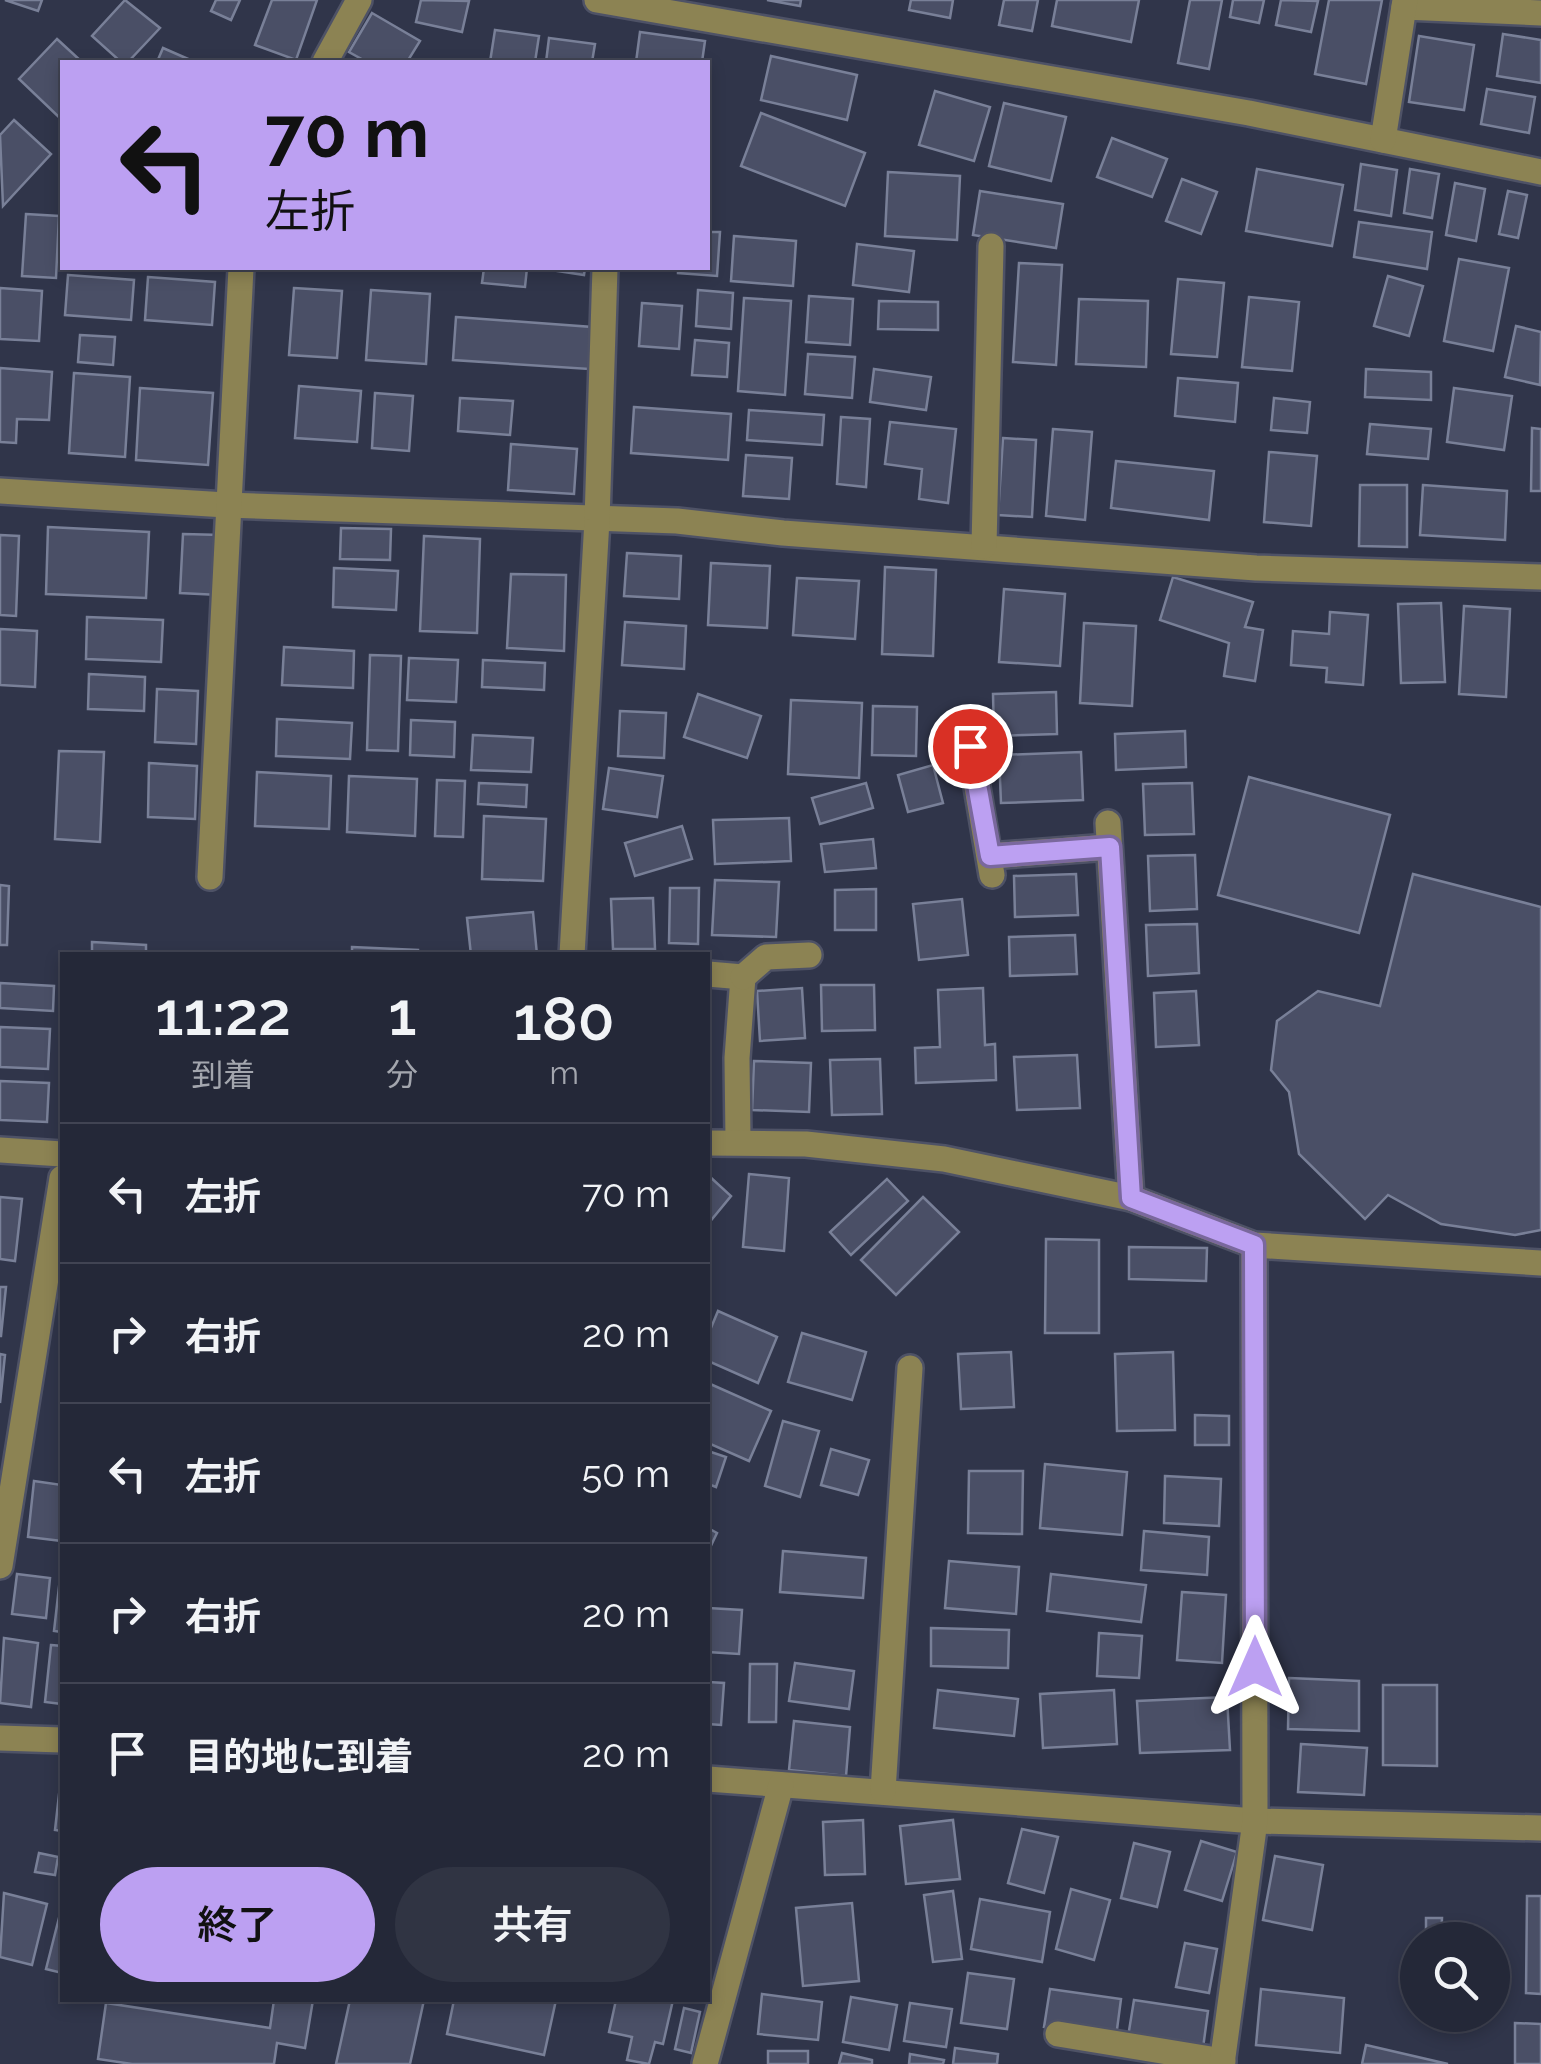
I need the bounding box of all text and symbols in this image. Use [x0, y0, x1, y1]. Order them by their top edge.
text: 70 m [265, 91, 429, 173]
icon: left [100, 100, 230, 230]
text: 左折 [265, 185, 355, 238]
pin [928, 704, 1013, 789]
icon: arrive [943, 719, 998, 774]
text: 11:22 [155, 979, 291, 1049]
text: 1 [388, 979, 416, 1049]
text: 180 [514, 984, 615, 1054]
text: m [549, 1054, 579, 1091]
text: 到着 [191, 1056, 255, 1093]
text: 分 [386, 1056, 418, 1093]
icon: left [100, 1166, 155, 1221]
text: 70 m [582, 1171, 670, 1216]
text: 左折 [185, 1174, 261, 1219]
icon: right [100, 1306, 155, 1361]
text: 20 m [582, 1311, 670, 1356]
text: 右折 [185, 1314, 261, 1359]
icon: left [100, 1446, 155, 1501]
text: 50 m [581, 1451, 670, 1496]
text: 左折 [185, 1454, 261, 1499]
icon: right [100, 1586, 155, 1641]
text: 20 m [582, 1591, 670, 1636]
text: 右折 [185, 1594, 261, 1639]
position arrow [1203, 1615, 1307, 1719]
icon: arrive [100, 1726, 155, 1781]
text: 20 m [582, 1731, 670, 1776]
text: 目的地に到着 [185, 1734, 413, 1779]
button: 終了 [100, 1867, 375, 1982]
button: 共有 [395, 1867, 670, 1982]
map controls [1400, 1922, 1510, 2032]
button: search [1400, 1922, 1510, 2032]

